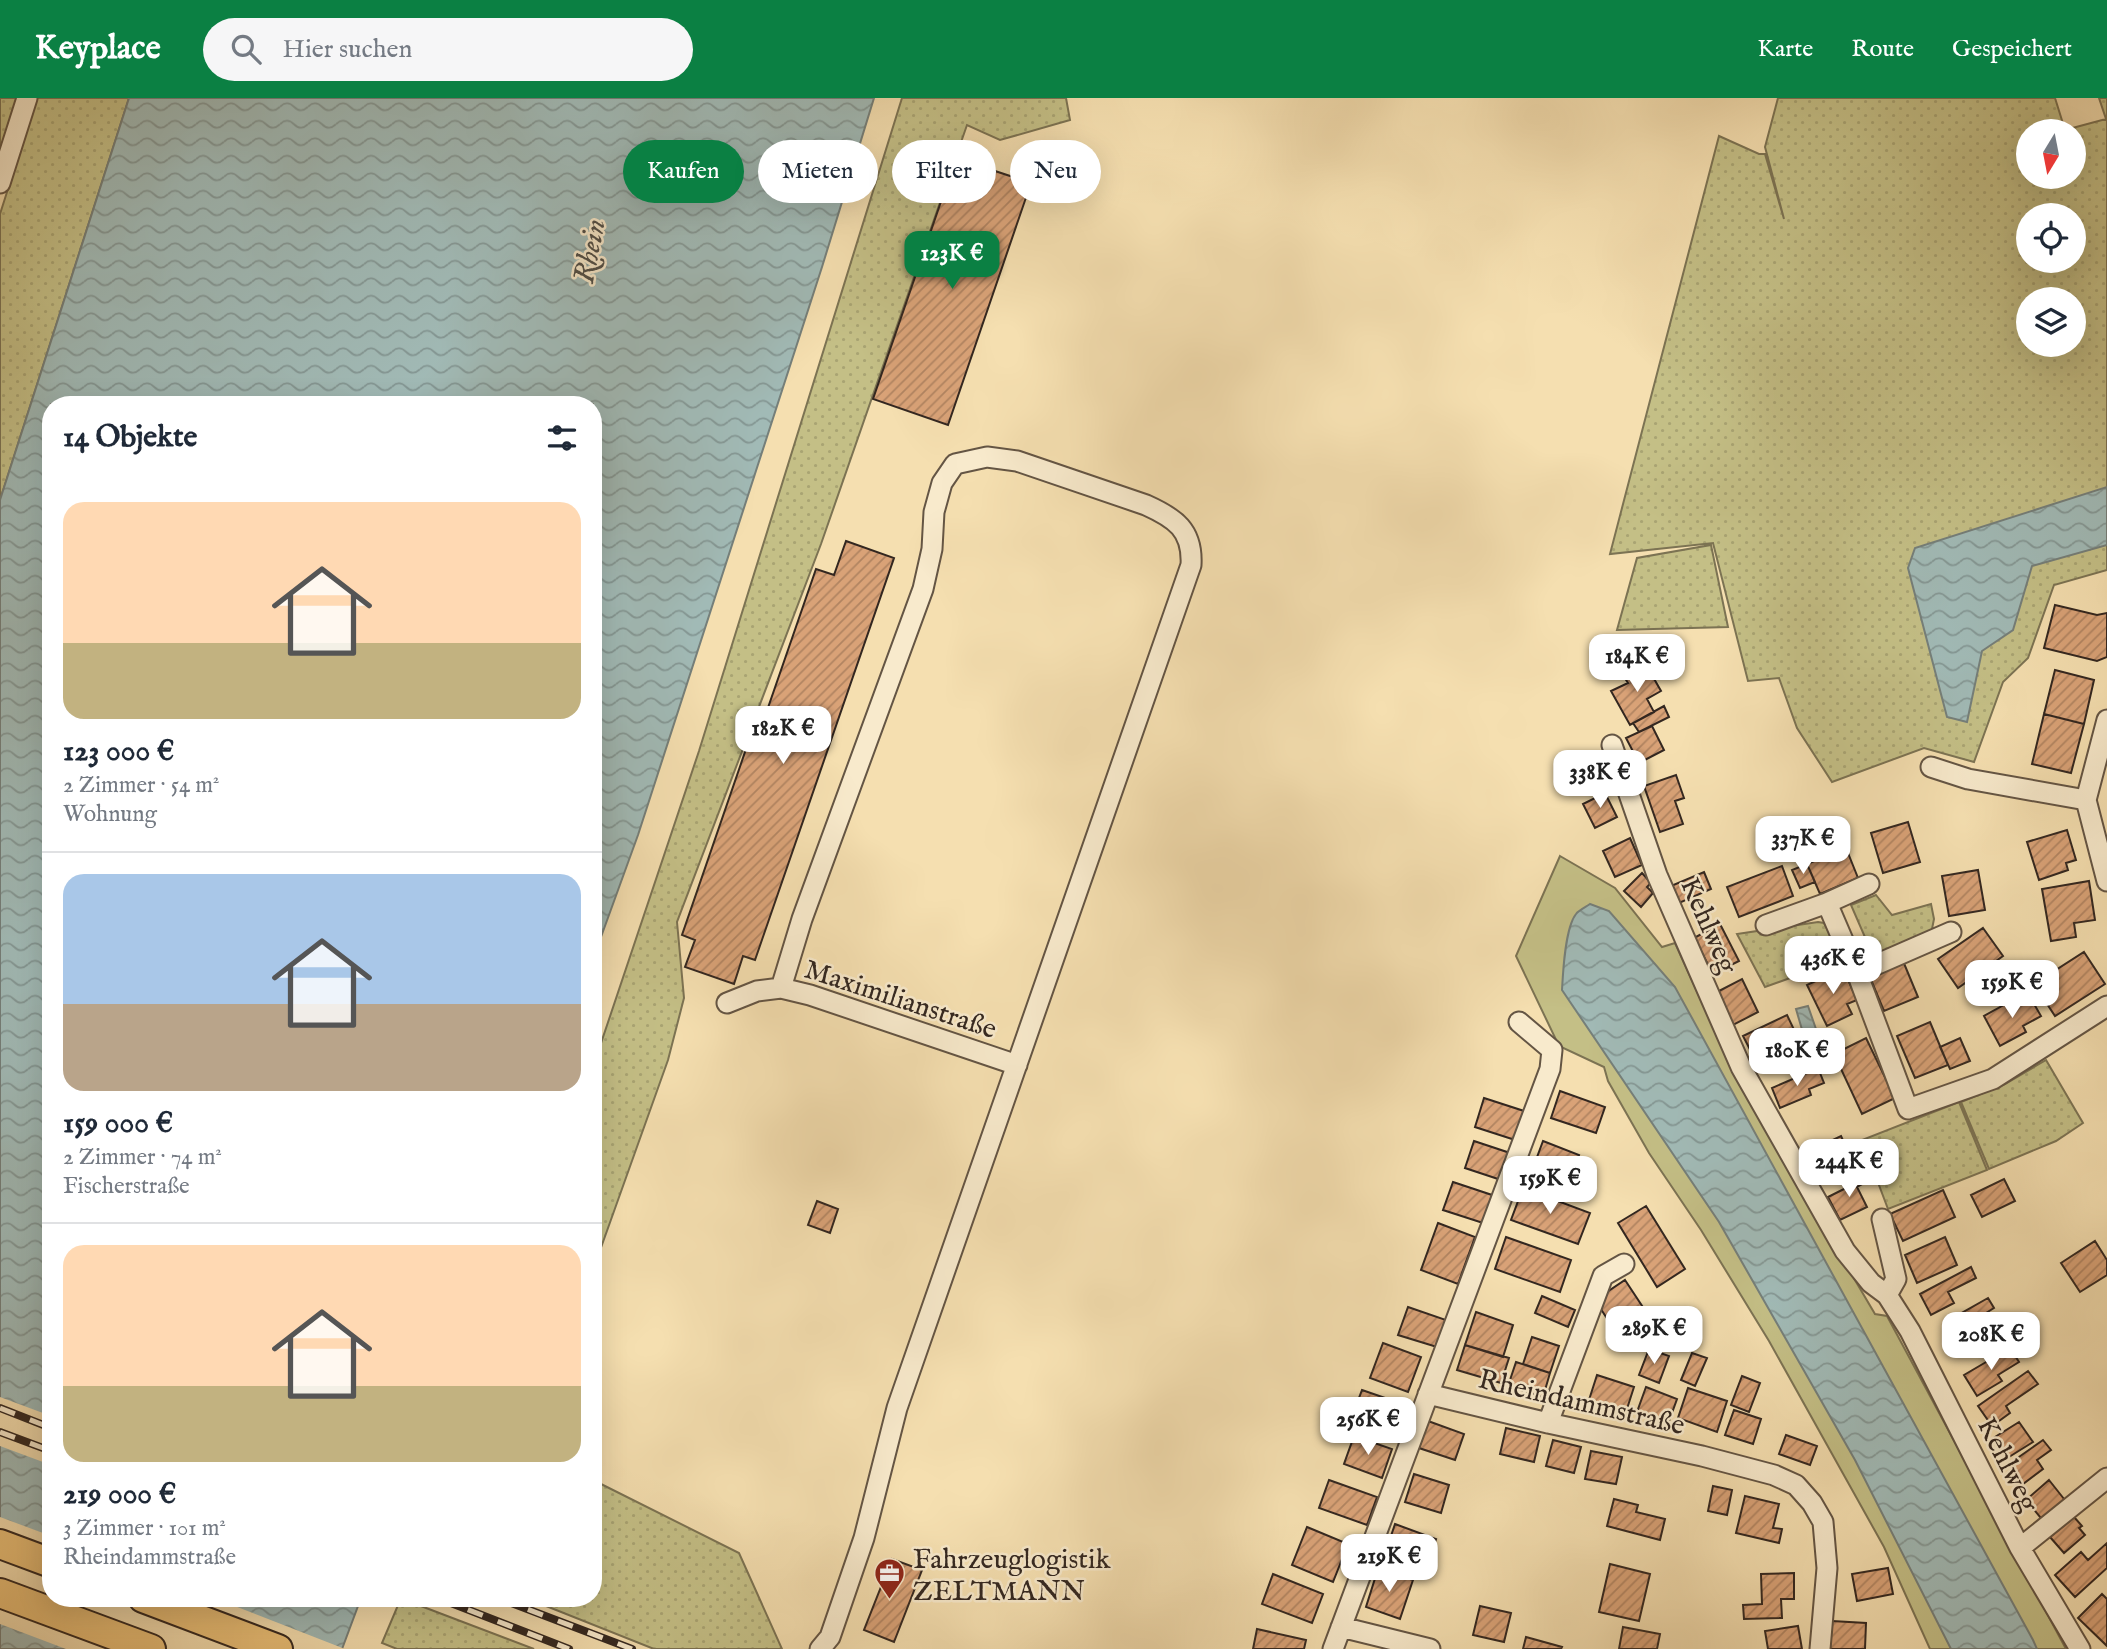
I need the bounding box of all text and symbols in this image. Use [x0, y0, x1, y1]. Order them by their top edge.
search box [203, 18, 693, 81]
text: Keyplace [35, 28, 161, 70]
icon: search [227, 30, 265, 68]
text: Hier suchen [283, 33, 412, 66]
text: Karte [1758, 34, 1813, 65]
text: Route [1851, 34, 1914, 65]
text: Gespeichert [1952, 34, 2072, 65]
north arrow [2016, 119, 2086, 189]
map controls [2016, 119, 2086, 357]
chip: Kaufen [623, 140, 744, 203]
chip: Mieten [758, 140, 878, 203]
chip: Filter [892, 140, 996, 203]
chip: Neu [1010, 140, 1101, 203]
button: locate [2016, 203, 2086, 273]
water label: Rhein [566, 216, 616, 287]
pin: 123K € [895, 232, 1009, 291]
text: 123K € [920, 239, 984, 268]
button: layers [2016, 287, 2086, 357]
text: 14 Objekte [63, 419, 197, 457]
icon: filters [543, 419, 581, 457]
icon: home [259, 548, 385, 674]
pin: 184K € [1580, 634, 1694, 694]
text: 184K € [1605, 642, 1669, 671]
pin: 182K € [726, 706, 840, 766]
text: 182K € [751, 714, 815, 743]
text: 123 000 € [63, 733, 174, 771]
pin: 338K € [1543, 750, 1657, 810]
text: 338K € [1569, 758, 1631, 787]
text: 2 Zimmer · 54 m² [63, 771, 219, 800]
text: Wohnung [63, 800, 157, 829]
pin: 337K € [1746, 816, 1860, 876]
text: 337K € [1771, 824, 1835, 853]
street label: Kehlweg [1671, 873, 1745, 980]
icon: home [259, 920, 385, 1046]
pin: 436K € [1776, 936, 1890, 996]
text: 436K € [1801, 944, 1865, 973]
street label: Maximilianstraße [800, 953, 1001, 1048]
pin: 159K € [1955, 960, 2069, 1020]
text: 159K € [1981, 968, 2043, 997]
pin: 180K € [1740, 1028, 1854, 1088]
text: 180K € [1765, 1036, 1829, 1065]
text: 159 000 € [63, 1105, 173, 1143]
pin: 244K € [1792, 1140, 1906, 1199]
text: 2 Zimmer · 74 m² [63, 1143, 222, 1172]
text: 244K € [1815, 1147, 1883, 1176]
pin: 159K € [1493, 1156, 1607, 1216]
text: 159K € [1519, 1164, 1581, 1193]
text: Fischerstraße [63, 1172, 190, 1201]
icon: home [259, 1291, 385, 1417]
pin: 289K € [1597, 1306, 1711, 1366]
pin: 208K € [1934, 1312, 2048, 1372]
text: 289K € [1622, 1314, 1686, 1343]
text: 208K € [1958, 1320, 2024, 1349]
street label: Rheindammstraße [1475, 1363, 1688, 1444]
pin: 256K € [1311, 1398, 1425, 1457]
text: 256K € [1336, 1405, 1400, 1434]
street label: Kehlweg [1968, 1412, 2046, 1519]
text: 219 000 € [63, 1476, 176, 1514]
text: 3 Zimmer · 101 m² [63, 1514, 226, 1543]
pin: 219K € [1332, 1534, 1446, 1594]
text: 219K € [1357, 1542, 1421, 1571]
text: Rheindammstraße [63, 1543, 236, 1572]
place label: Fahrzeuglogistik ZELTMANN [913, 1543, 1111, 1610]
office icon: Fahrzeuglogistik ZELTMANN [873, 1557, 907, 1601]

